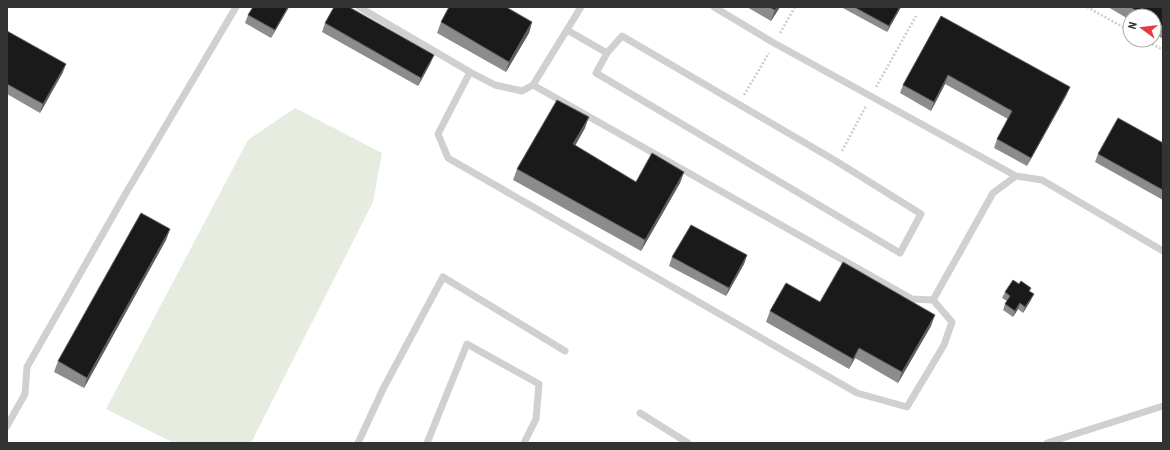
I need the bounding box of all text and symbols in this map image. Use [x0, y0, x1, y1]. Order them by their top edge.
north arrow [1122, 8, 1162, 48]
text: N [1126, 20, 1140, 30]

